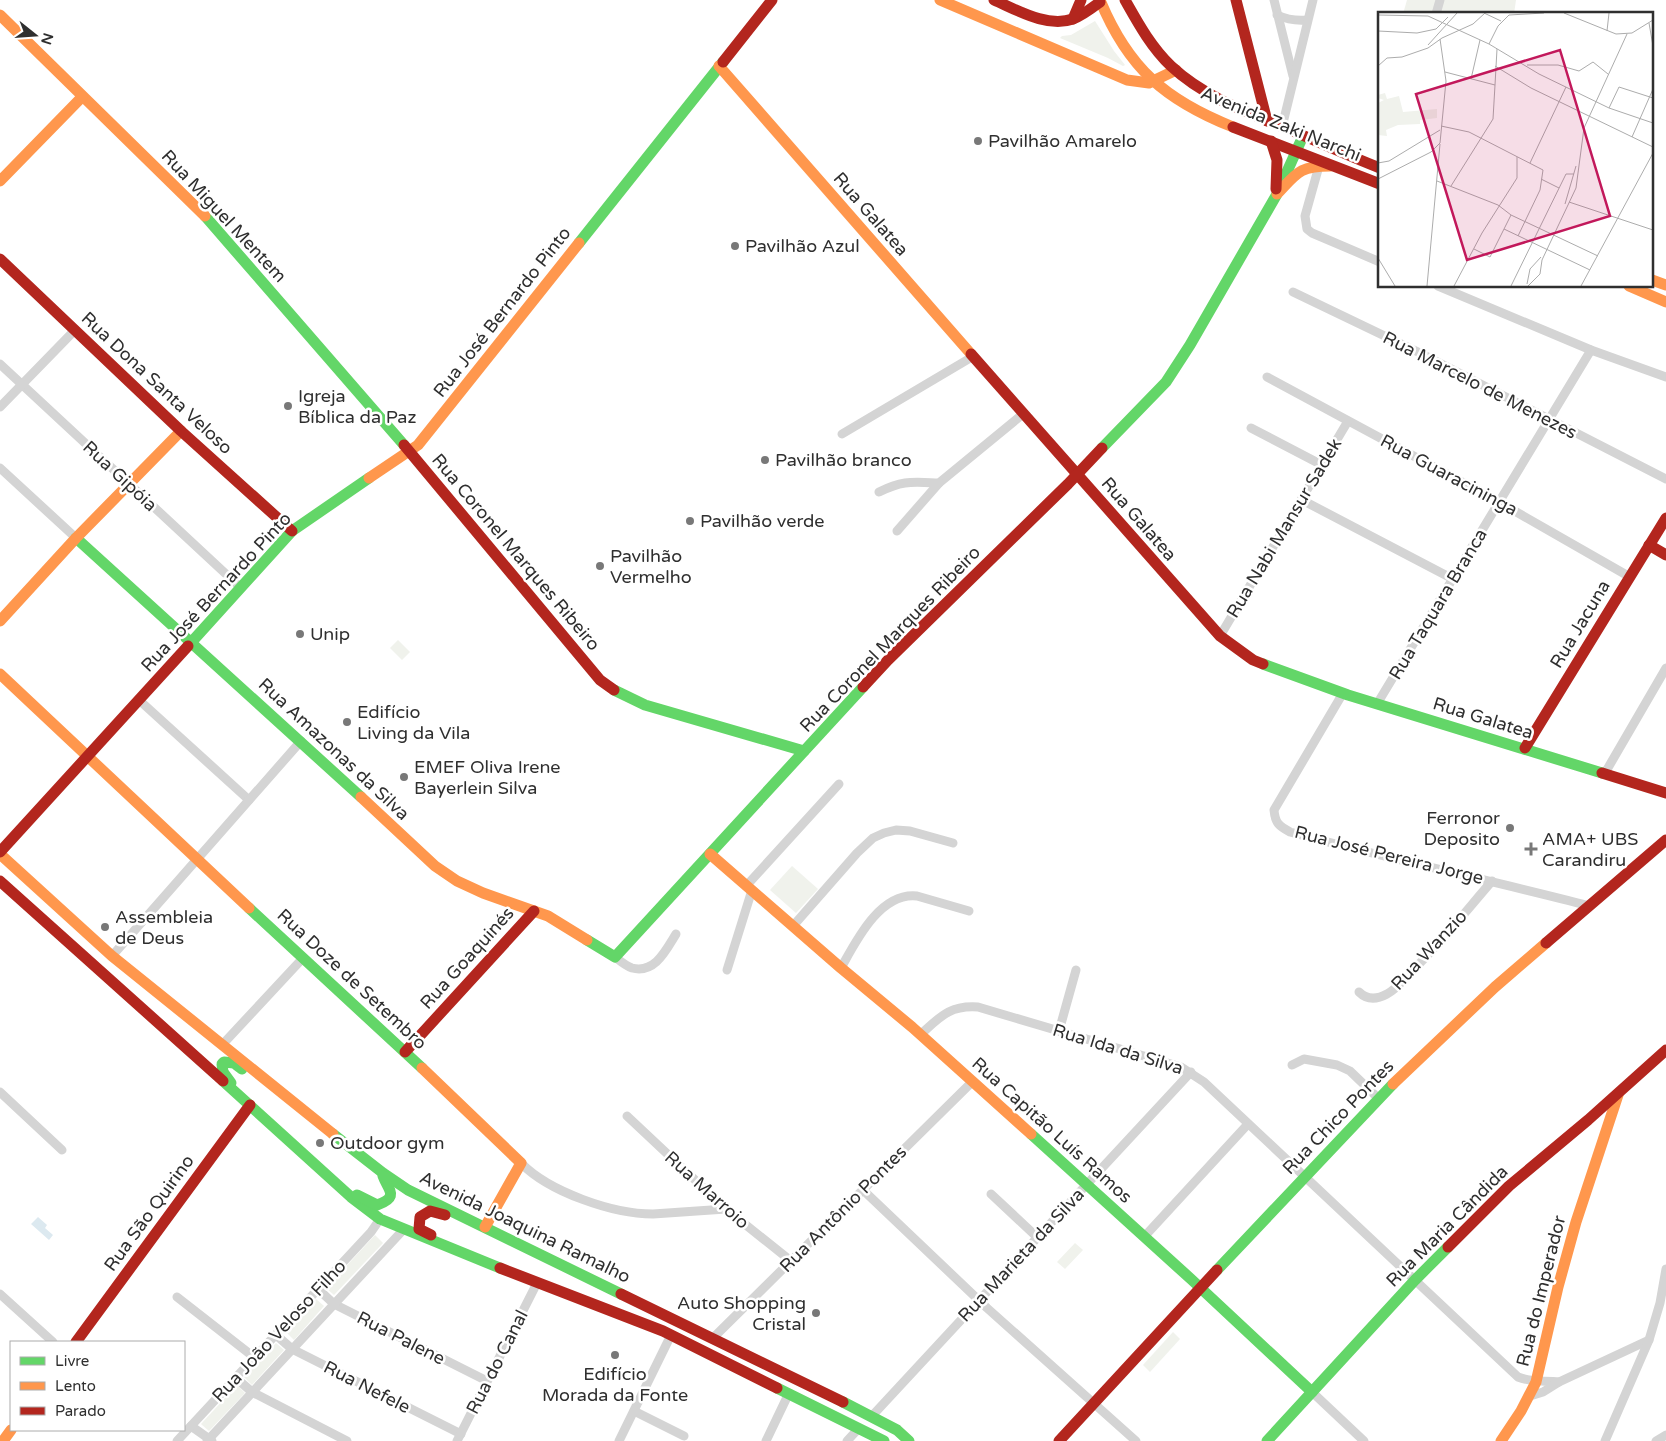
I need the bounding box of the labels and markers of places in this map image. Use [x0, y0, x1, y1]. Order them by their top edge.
place label: Pavilhão Amarelo [988, 130, 1137, 152]
marker: Pavilhão Amarelo [972, 135, 984, 147]
place label: Pavilhão Azul [745, 235, 860, 257]
marker: Pavilhão Azul [729, 240, 741, 252]
place label: Igreja Bíblica da Paz [298, 385, 416, 428]
marker: Igreja Bíblica da Paz [282, 400, 294, 412]
place label: Pavilhão branco [775, 449, 912, 471]
marker: Pavilhão branco [759, 454, 771, 466]
place label: Pavilhão verde [700, 510, 825, 532]
marker: Pavilhão verde [684, 515, 696, 527]
place label: Pavilhão Vermelho [610, 545, 692, 588]
marker: Pavilhão Vermelho [594, 560, 606, 572]
place label: Unip [310, 623, 350, 645]
marker: Unip [294, 628, 306, 640]
place label: Edifício Living da Vila [357, 701, 470, 744]
marker: Edifício Living da Vila [341, 716, 353, 728]
place label: EMEF Oliva Irene Bayerlein Silva [414, 756, 561, 799]
marker: EMEF Oliva Irene Bayerlein Silva [398, 771, 410, 783]
place label: Ferronor Deposito [1424, 807, 1500, 850]
marker: Ferronor Deposito [1504, 822, 1516, 834]
place label: AMA+ UBS Carandiru [1542, 828, 1638, 871]
marker: AMA+ UBS Carandiru [1524, 842, 1538, 856]
place label: Assembleia de Deus [115, 906, 213, 949]
marker: Assembleia de Deus [99, 921, 111, 933]
place label: Outdoor gym [330, 1132, 445, 1154]
marker: Outdoor gym [314, 1137, 326, 1149]
place label: Auto Shopping Cristal [677, 1292, 806, 1335]
marker: Auto Shopping Cristal [810, 1307, 822, 1319]
marker: Edifício Morada da Fonte [609, 1349, 621, 1361]
place label: Edifício Morada da Fonte [542, 1363, 688, 1406]

